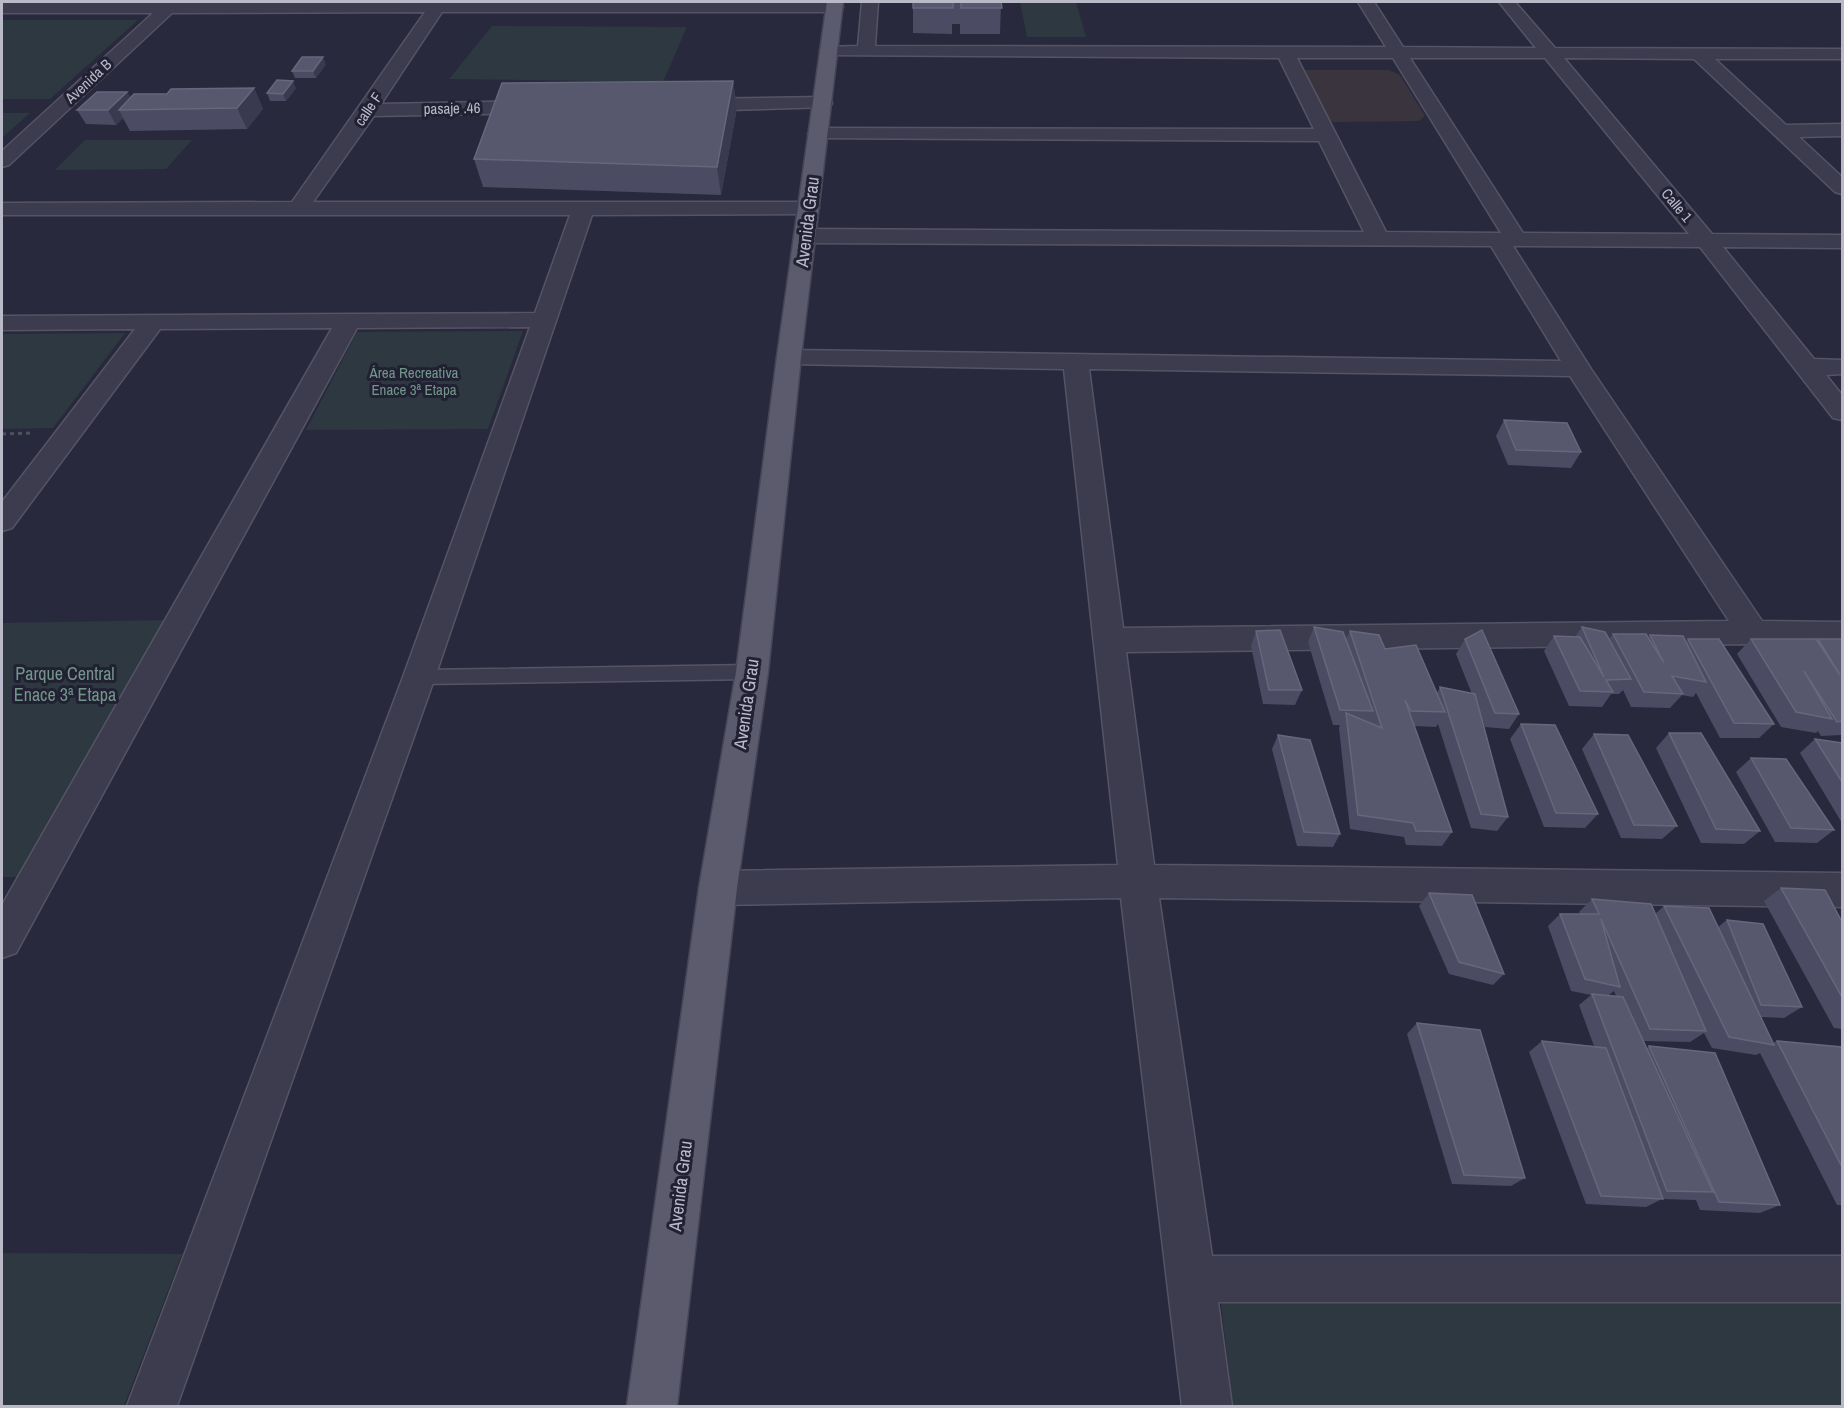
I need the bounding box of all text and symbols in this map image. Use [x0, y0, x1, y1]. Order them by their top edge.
street label: Avenida B [59, 54, 116, 109]
street label: calle F [349, 88, 387, 130]
street label: pasaje .46 [423, 97, 481, 119]
street label: Avenida Grau [789, 175, 825, 270]
street label: Calle 1 [1657, 184, 1697, 227]
park label: Área Recreativa Enace 3ª Etapa [369, 362, 459, 400]
street label: Avenida Grau [727, 657, 765, 752]
park label: Parque Central Enace 3ª Etapa [14, 661, 116, 707]
street label: Avenida Grau [662, 1139, 698, 1234]

